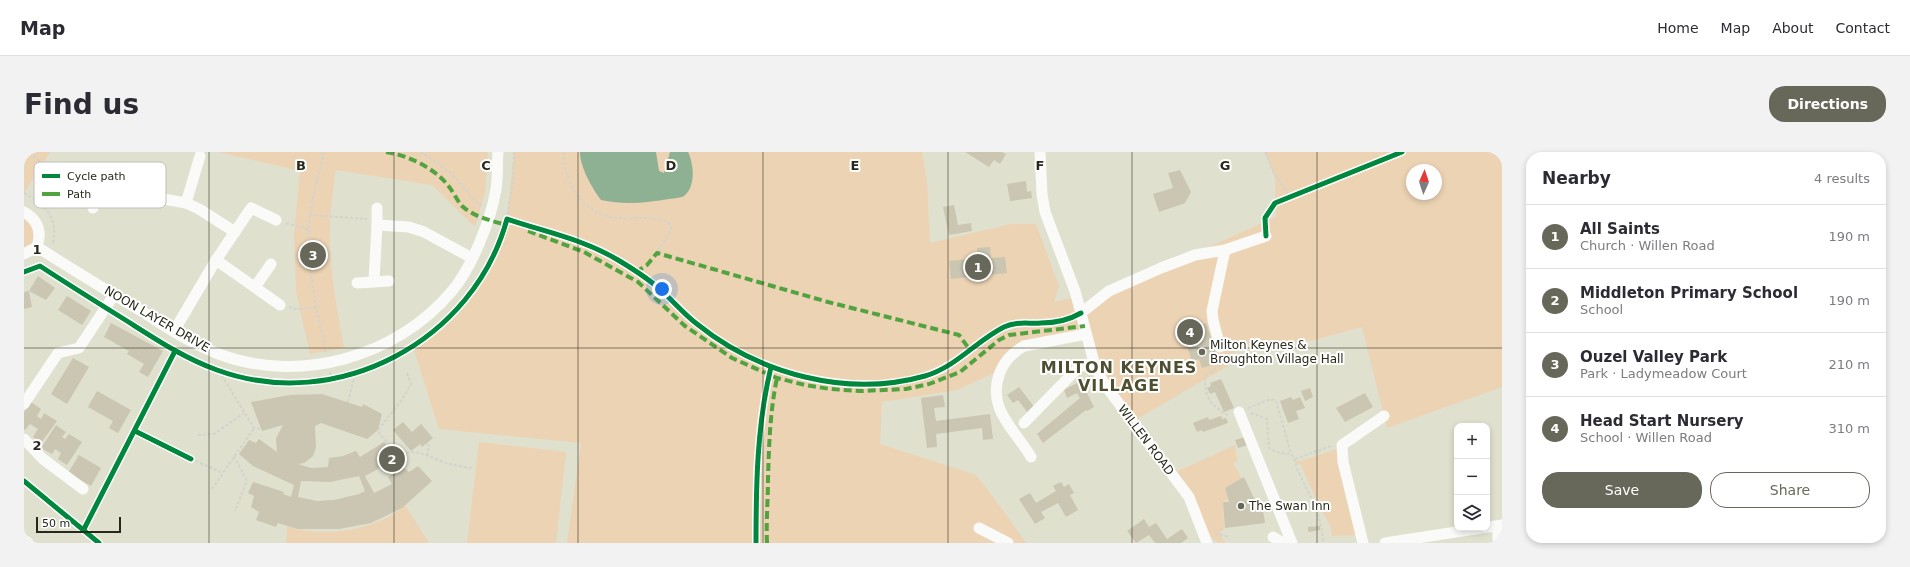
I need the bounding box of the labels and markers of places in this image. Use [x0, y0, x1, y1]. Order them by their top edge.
pin: 3 [300, 240, 326, 270]
pin: 1 [965, 252, 991, 282]
pin: 4 [1177, 317, 1203, 347]
place label: Milton Keynes & Broughton Village Hall [1210, 338, 1344, 366]
marker: Milton Keynes & Broughton Village Hall [1197, 347, 1207, 357]
pin: 2 [379, 444, 405, 474]
place label: The Swan Inn [1248, 499, 1330, 513]
marker: The Swan Inn [1236, 501, 1246, 511]

